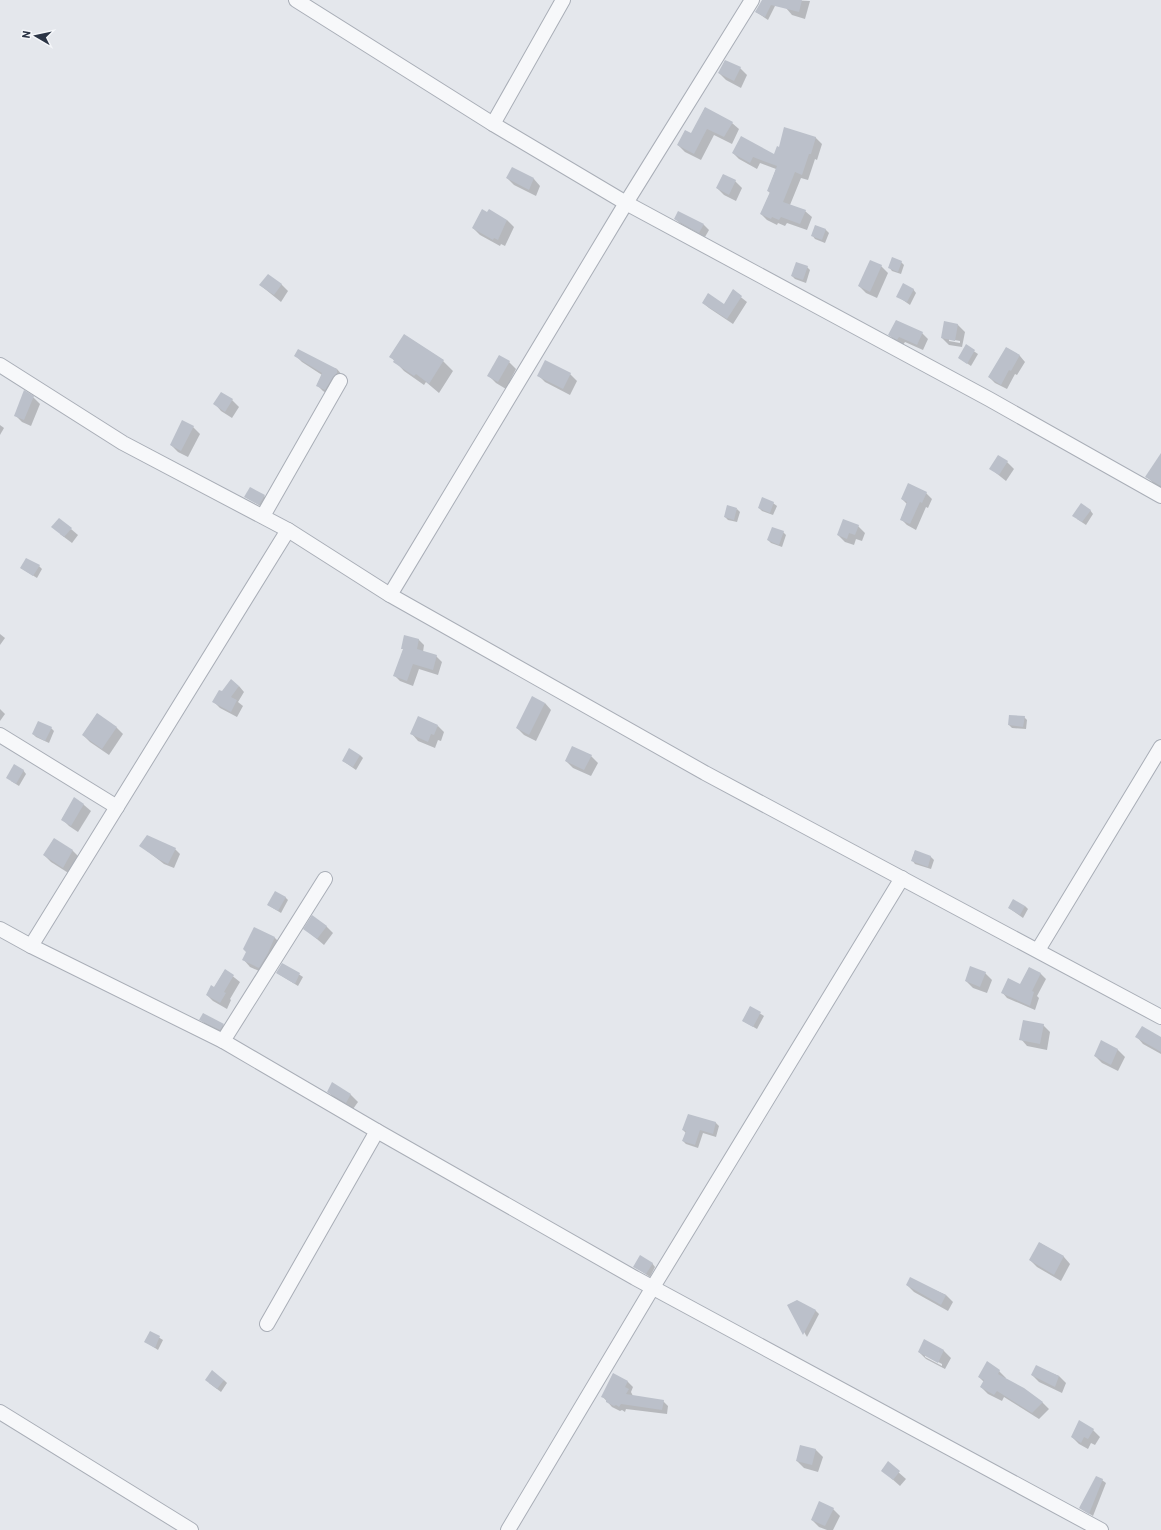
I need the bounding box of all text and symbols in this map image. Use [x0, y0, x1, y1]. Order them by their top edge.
north arrow [16, 16, 56, 56]
text: N [19, 30, 33, 39]

